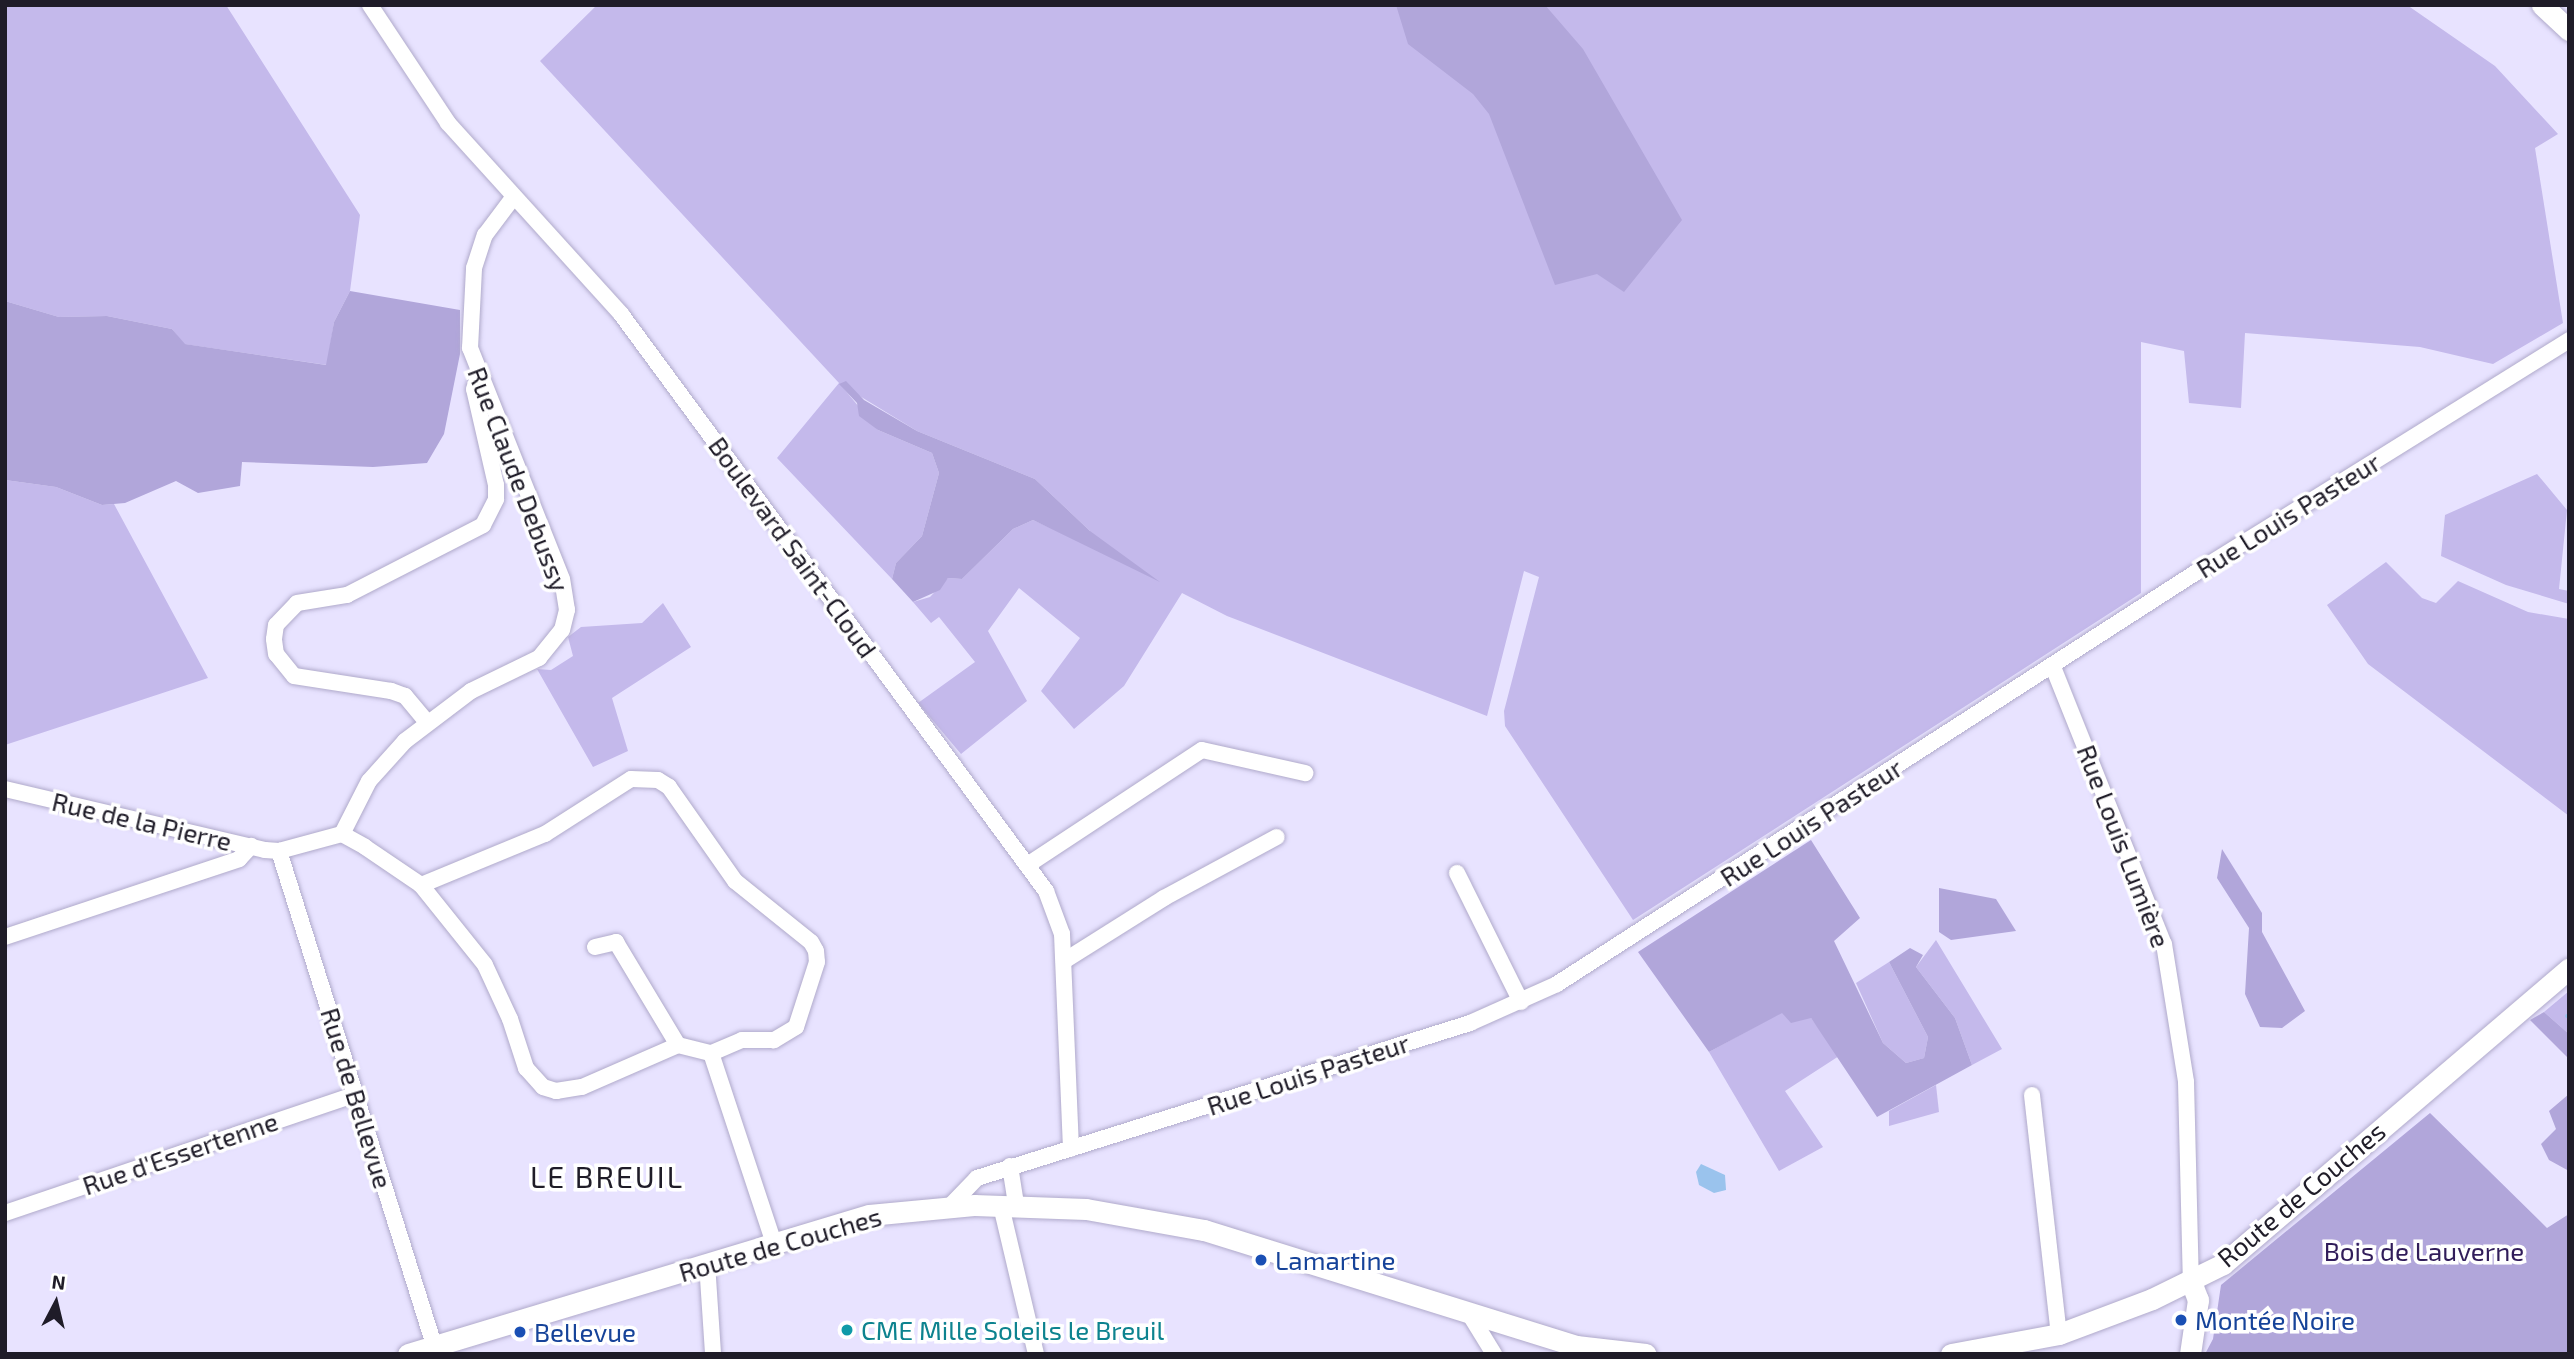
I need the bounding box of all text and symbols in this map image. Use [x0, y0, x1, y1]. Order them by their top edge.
street label: Rue Claude Debussy [462, 362, 576, 596]
street label: Boulevard Saint-Cloud [702, 431, 884, 663]
street label: Rue Louis Pasteur [2190, 446, 2386, 584]
street label: Rue Louis Lumière [2071, 740, 2177, 952]
street label: Rue Louis Pasteur [1714, 752, 1908, 892]
street label: Rue de la Pierre [49, 785, 235, 857]
street label: Rue de Bellevue [315, 1004, 399, 1192]
street label: Rue Louis Pasteur [1203, 1027, 1413, 1121]
street label: Rue d'Essertenne [78, 1105, 282, 1201]
street label: Route de Couches [2211, 1115, 2391, 1273]
district label: LE BREUIL [531, 1158, 683, 1194]
street label: Route de Couches [675, 1200, 885, 1288]
park label: Bois de Lauverne [2324, 1235, 2524, 1267]
place label: Lamartine [1275, 1244, 1396, 1276]
marker: Lamartine [1253, 1252, 1269, 1268]
north arrow [21, 1268, 91, 1338]
text: N [50, 1269, 67, 1294]
place label: Montée Noire [2195, 1304, 2355, 1336]
marker: Montée Noire [2173, 1312, 2189, 1328]
place label: CME Mille Soleils le Breuil [861, 1314, 1164, 1346]
place label: Bellevue [534, 1316, 636, 1348]
marker: CME Mille Soleils le Breuil [839, 1322, 855, 1338]
marker: Bellevue [512, 1324, 528, 1340]

